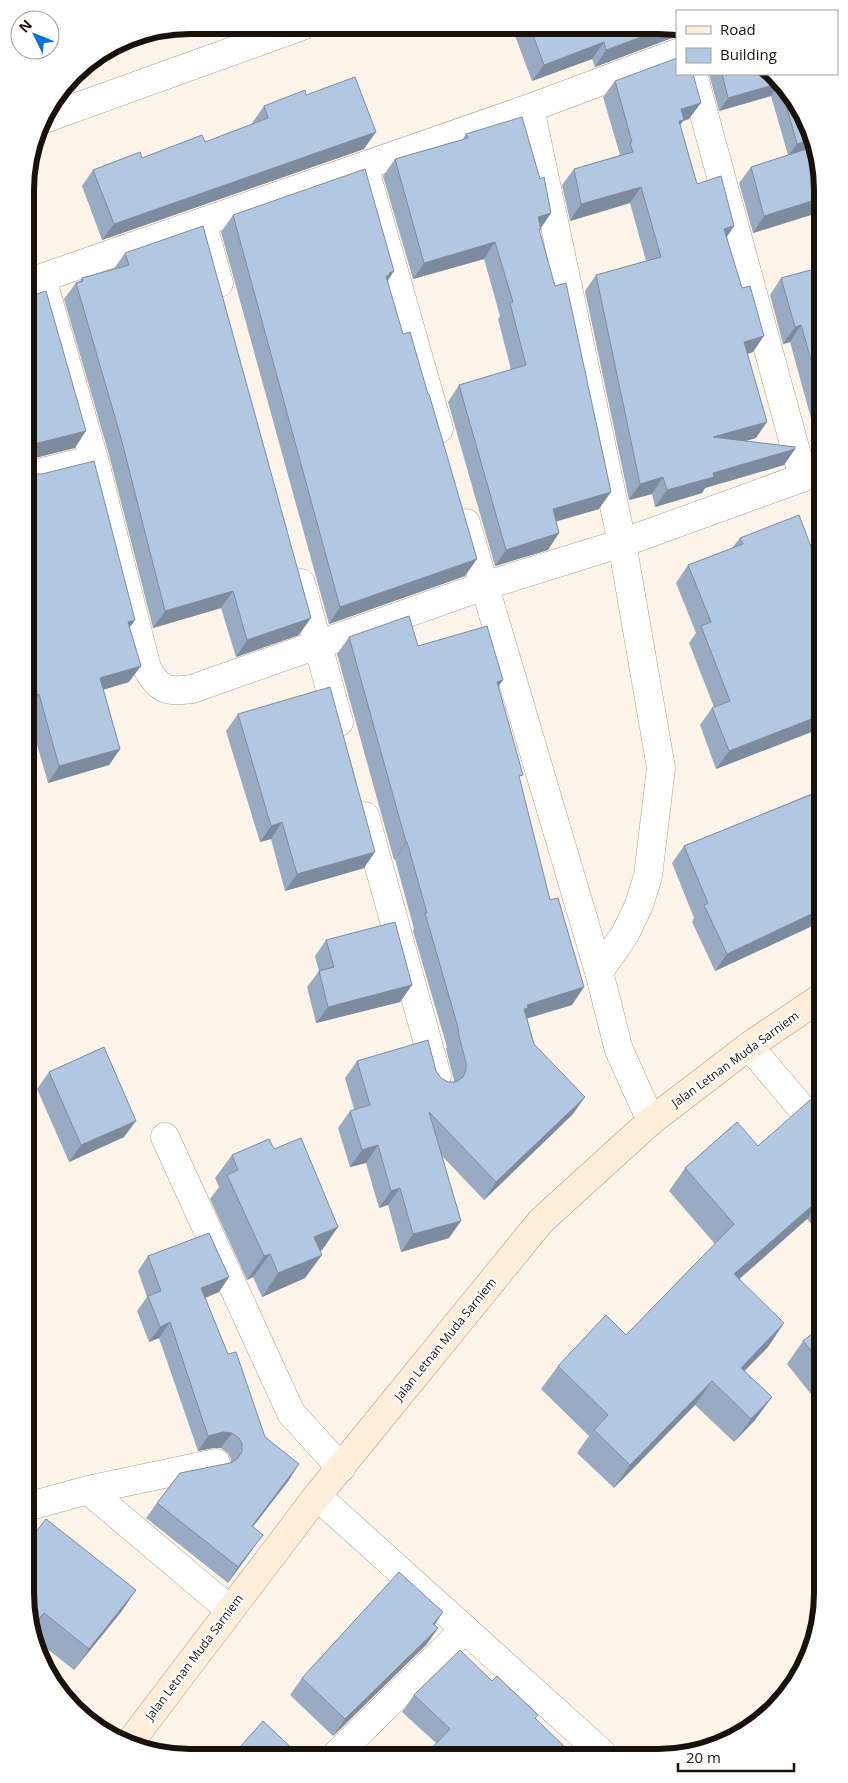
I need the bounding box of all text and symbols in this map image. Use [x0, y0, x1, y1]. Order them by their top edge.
north arrow [10, 10, 60, 60]
legend [676, 10, 838, 75]
text: N [14, 15, 36, 36]
text: Road [720, 19, 756, 39]
text: Building [720, 44, 777, 64]
street label: Jalan Letnan Muda Sarniem [667, 1007, 802, 1112]
street label: Jalan Letnan Muda Sarniem [389, 1274, 500, 1405]
street label: Jalan Letnan Muda Sarniem [140, 1591, 247, 1724]
scale bar [678, 1740, 794, 1772]
text: 20 m [686, 1747, 721, 1767]

